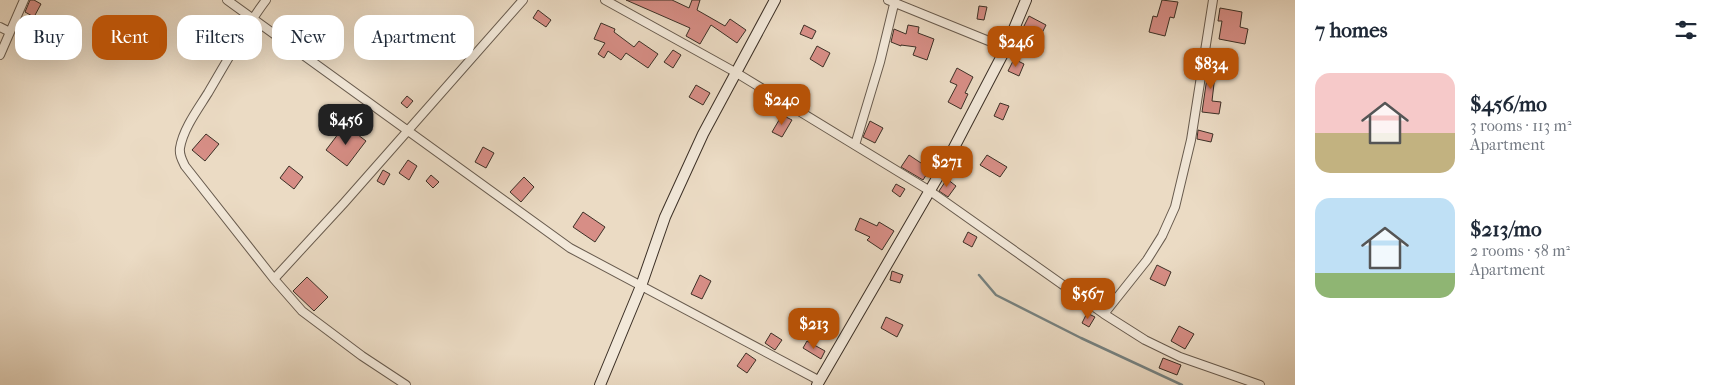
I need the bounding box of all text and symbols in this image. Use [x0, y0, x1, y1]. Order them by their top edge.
chip: Buy [15, 15, 82, 60]
chip: Rent [92, 15, 167, 60]
chip: Filters [177, 15, 262, 60]
chip: New [272, 15, 344, 60]
chip: Apartment [354, 15, 474, 60]
icon: filters [1672, 16, 1700, 44]
text: 7 homes [1315, 18, 1387, 42]
pin: $246 [986, 26, 1046, 68]
text: $246 [998, 32, 1034, 51]
pin: $834 [1181, 48, 1241, 90]
text: $834 [1195, 54, 1227, 73]
pin: $240 [752, 84, 812, 126]
text: $240 [764, 90, 800, 109]
text: $456/mo [1470, 92, 1547, 116]
icon: home [1355, 93, 1415, 153]
pin: $456 [316, 104, 376, 146]
text: $456 [329, 110, 363, 129]
text: 3 rooms · 113 m² [1470, 116, 1571, 135]
text: Apartment [1470, 135, 1545, 154]
pin: $271 [917, 146, 977, 188]
text: $271 [932, 152, 962, 171]
text: $213/mo [1470, 217, 1542, 241]
icon: home [1355, 218, 1415, 278]
text: 2 rooms · 58 m² [1470, 241, 1570, 260]
text: Apartment [1470, 260, 1545, 279]
pin: $567 [1058, 278, 1118, 320]
text: $567 [1072, 284, 1104, 303]
pin: $213 [784, 308, 844, 350]
text: $213 [799, 314, 829, 333]

